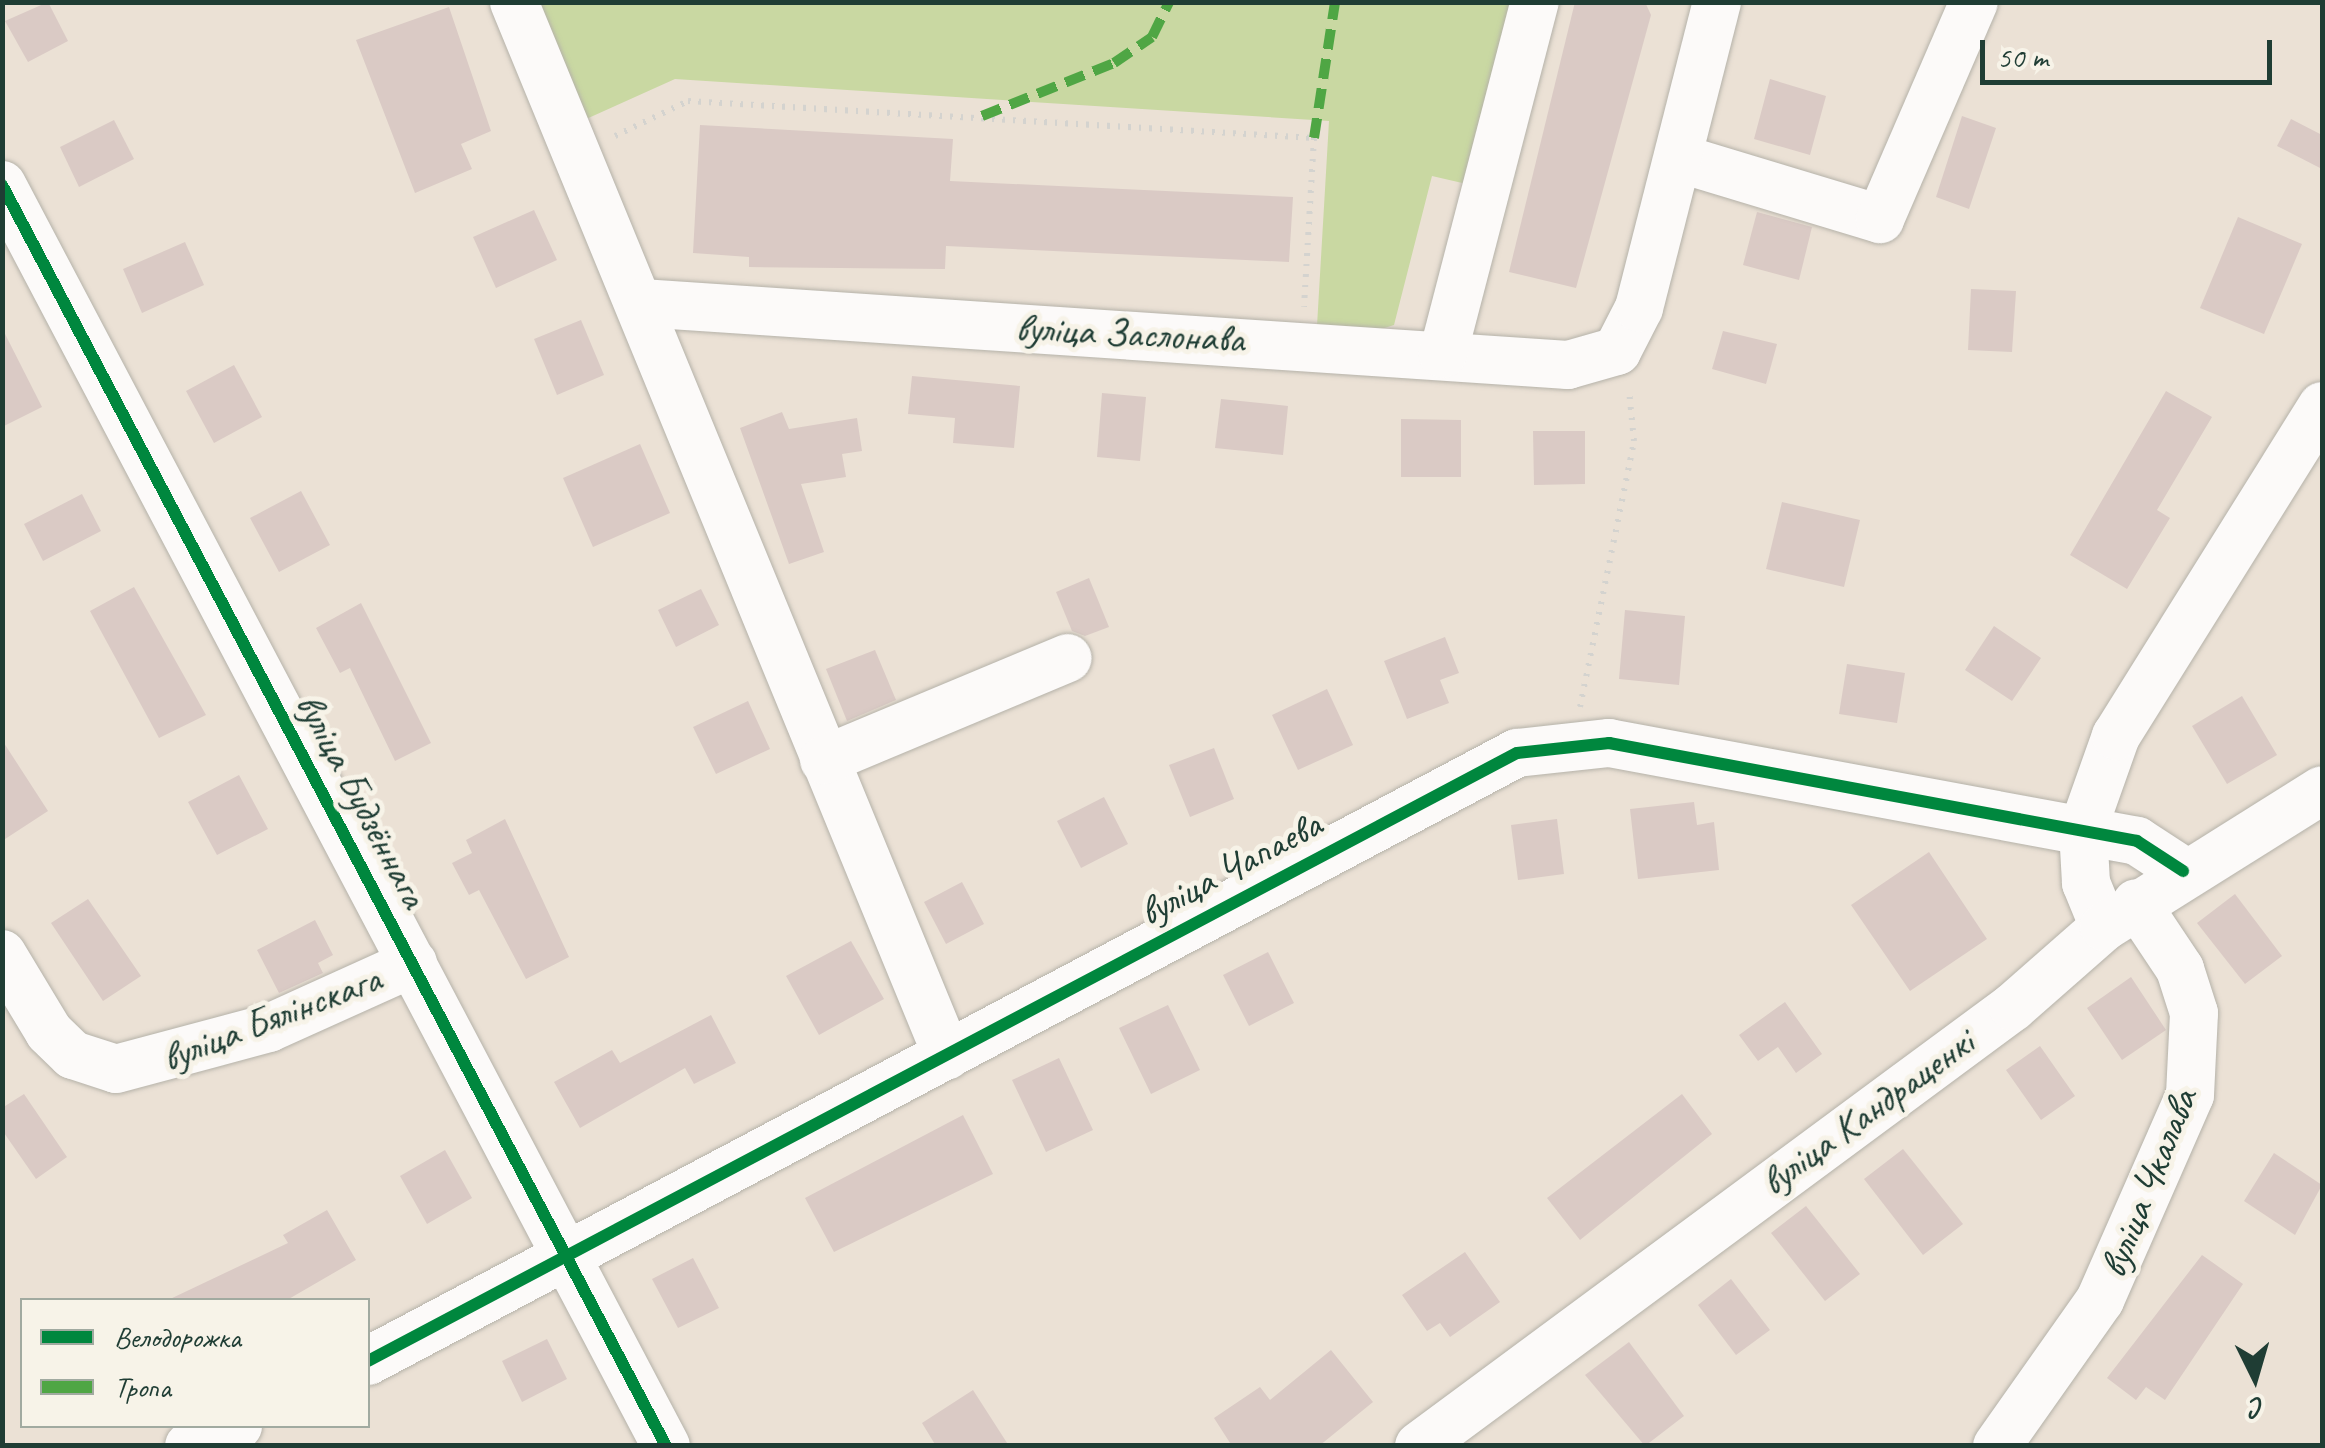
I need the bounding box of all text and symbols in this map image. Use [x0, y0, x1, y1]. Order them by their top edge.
scale bar [1985, 20, 2278, 82]
text: 50 m [1997, 38, 2048, 76]
street label: вуліца Заслонава [1014, 303, 1246, 363]
street label: вуліца Будзённага [285, 684, 439, 916]
street label: вуліца Чапаева [1130, 800, 1330, 936]
street label: вуліца Бялінскага [153, 954, 389, 1082]
street label: вуліца Кандраценкі [1751, 1018, 1983, 1206]
street label: вуліца Чкалава [2088, 1082, 2208, 1284]
legend [20, 1298, 370, 1428]
text: Велодорожка [114, 1318, 241, 1356]
north arrow [2205, 1328, 2305, 1428]
text: Тропа [114, 1368, 171, 1406]
text: С [2249, 1390, 2266, 1426]

